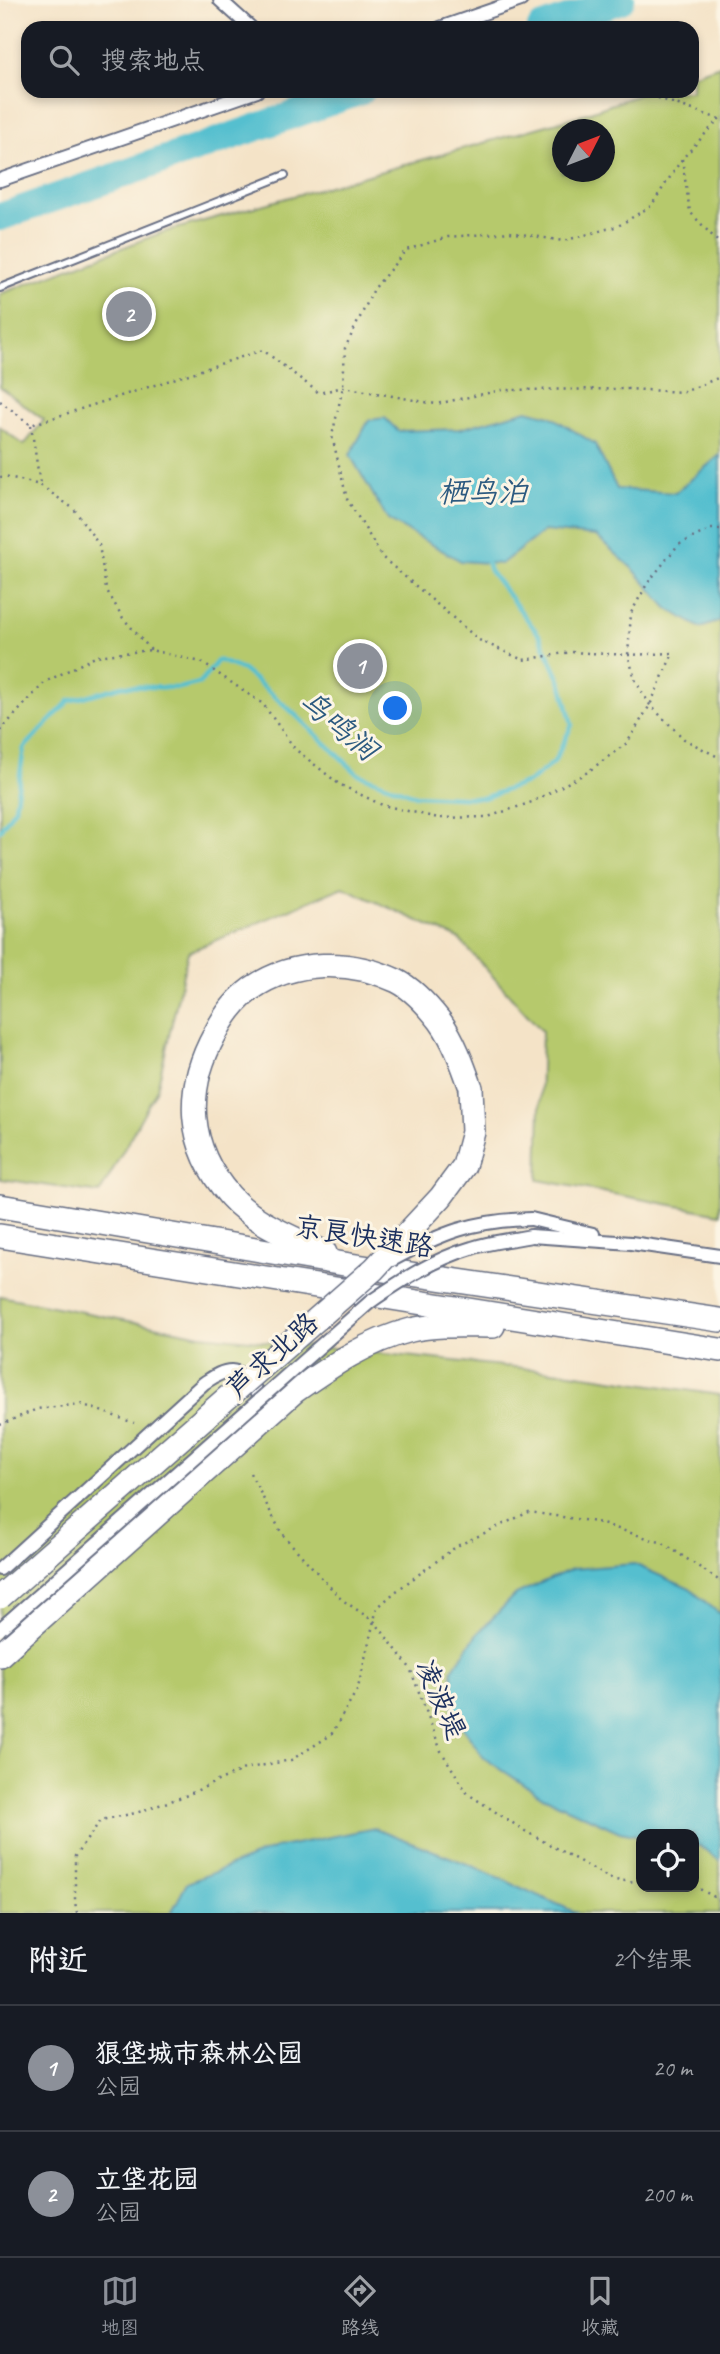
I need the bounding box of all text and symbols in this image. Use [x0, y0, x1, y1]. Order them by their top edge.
search box [21, 21, 699, 98]
icon: search [45, 41, 83, 79]
text: 搜索地点 [101, 44, 205, 77]
north arrow [552, 119, 615, 182]
pin: 2 [106, 288, 152, 340]
water label: 栖鸟泊 [438, 473, 529, 511]
pin: 1 [337, 640, 383, 692]
water label: 鸟鸣涧 [292, 682, 388, 770]
your location [378, 691, 412, 725]
street label: 京良快速路 [292, 1208, 436, 1264]
street label: 芦求北路 [219, 1305, 325, 1405]
street label: 凌波堤 [408, 1654, 474, 1744]
map controls [636, 1829, 699, 1892]
button: locate [636, 1829, 699, 1892]
text: 附近 [28, 1941, 88, 1979]
text: 2个结果 [613, 1945, 692, 1974]
text: 狼垡城市森林公园 [95, 2037, 303, 2070]
text: 1 [46, 2054, 56, 2083]
text: 20 m [653, 2054, 692, 2083]
text: 公园 [95, 2072, 141, 2101]
text: 立垡花园 [95, 2163, 199, 2196]
text: 2 [46, 2180, 56, 2209]
text: 200 m [643, 2180, 692, 2209]
text: 公园 [95, 2198, 141, 2227]
tab: 地图 [101, 2272, 139, 2340]
tab: 路线 [341, 2272, 379, 2340]
tab: 收藏 [581, 2272, 619, 2340]

